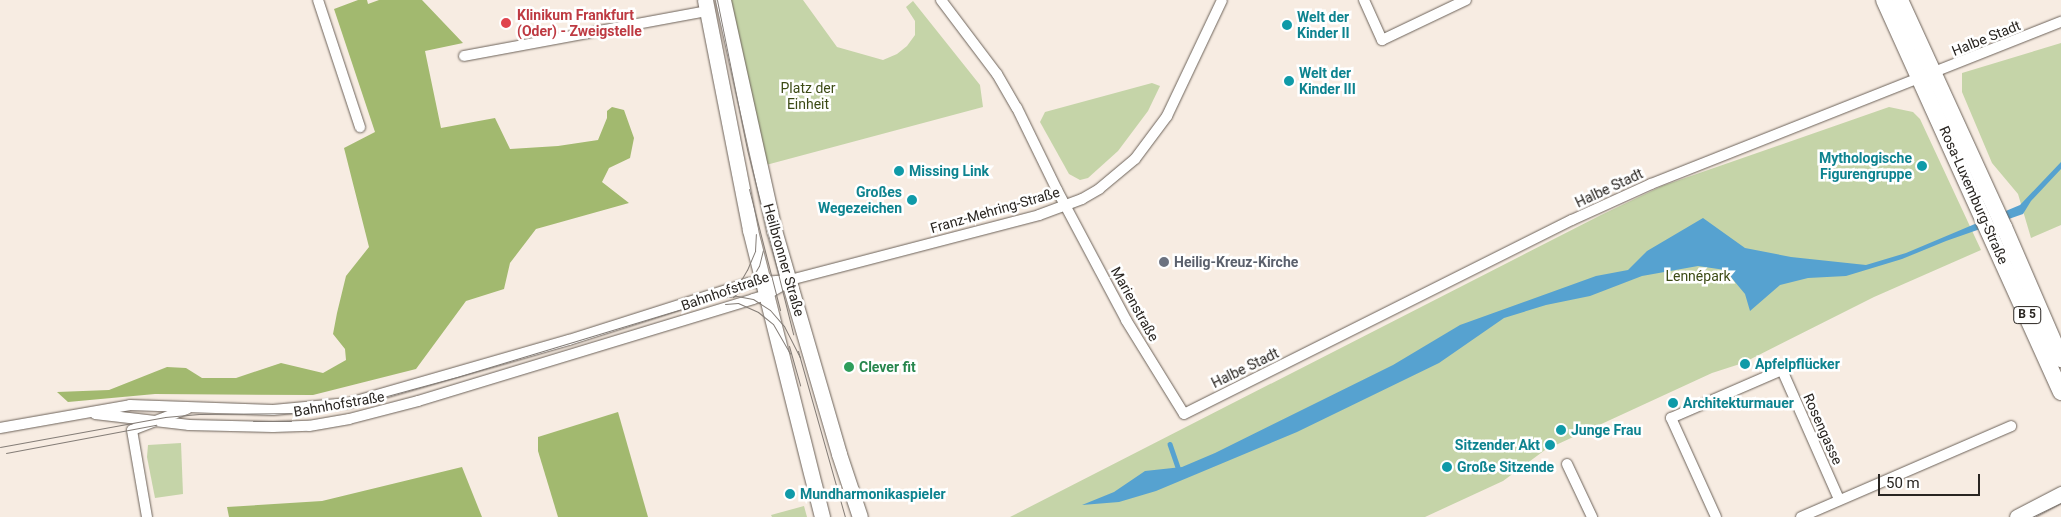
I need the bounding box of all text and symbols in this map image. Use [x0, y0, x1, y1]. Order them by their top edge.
place label: Klinikum Frankfurt (Oder) - Zweigstelle [517, 7, 642, 40]
place label: Welt der Kinder II [1297, 9, 1350, 41]
marker: Klinikum Frankfurt (Oder) - Zweigstelle [499, 16, 513, 30]
street label: Halbe Stadt [1949, 17, 2023, 59]
marker: Welt der Kinder II [1281, 19, 1293, 31]
place label: Welt der Kinder III [1299, 65, 1356, 98]
marker: Welt der Kinder III [1283, 75, 1295, 87]
park label: Platz der Einheit [781, 80, 835, 112]
street label: Rosa-Luxemburg-Straße [1936, 123, 2012, 267]
place label: Mythologische Figurengruppe [1819, 150, 1912, 182]
marker: Mythologische Figurengruppe [1916, 160, 1928, 172]
place label: Missing Link [909, 163, 989, 179]
marker: Missing Link [893, 165, 905, 177]
street label: Halbe Stadt [1572, 165, 1646, 211]
street label: Franz-Mehring-Straße [928, 183, 1062, 237]
place label: Großes Wegezeichen [818, 184, 902, 216]
marker: Großes Wegezeichen [906, 194, 918, 206]
street label: Heilbronner Straße [760, 202, 808, 318]
place label: Heilig-Kreuz-Kirche [1174, 254, 1298, 270]
marker: Heilig-Kreuz-Kirche [1158, 256, 1170, 268]
street label: Marienstraße [1108, 264, 1162, 344]
street label: Bahnhofstraße [679, 268, 771, 314]
park label: Lennépark [1665, 268, 1731, 284]
road number: B 5 [2012, 306, 2042, 324]
street label: Halbe Stadt [1209, 345, 1281, 391]
place label: Apfelpflücker [1755, 356, 1840, 372]
marker: Apfelpflücker [1739, 358, 1751, 370]
place label: Clever fit [859, 359, 916, 375]
marker: Clever fit [843, 361, 855, 373]
street label: Bahnhofstraße [292, 388, 386, 420]
street label: Rosengasse [1800, 391, 1846, 467]
place label: Architekturmauer [1683, 395, 1794, 411]
marker: Architekturmauer [1667, 397, 1679, 409]
place label: Junge Frau [1571, 422, 1641, 438]
marker: Junge Frau [1555, 424, 1567, 436]
place label: Sitzender Akt [1455, 437, 1540, 453]
marker: Sitzender Akt [1544, 439, 1556, 451]
place label: Große Sitzende [1457, 459, 1554, 475]
marker: Große Sitzende [1441, 461, 1453, 473]
scale bar [1881, 464, 1984, 496]
text: 50 m [1886, 474, 1920, 492]
place label: Mundharmonikaspieler [800, 486, 946, 502]
marker: Mundharmonikaspieler [784, 488, 796, 500]

